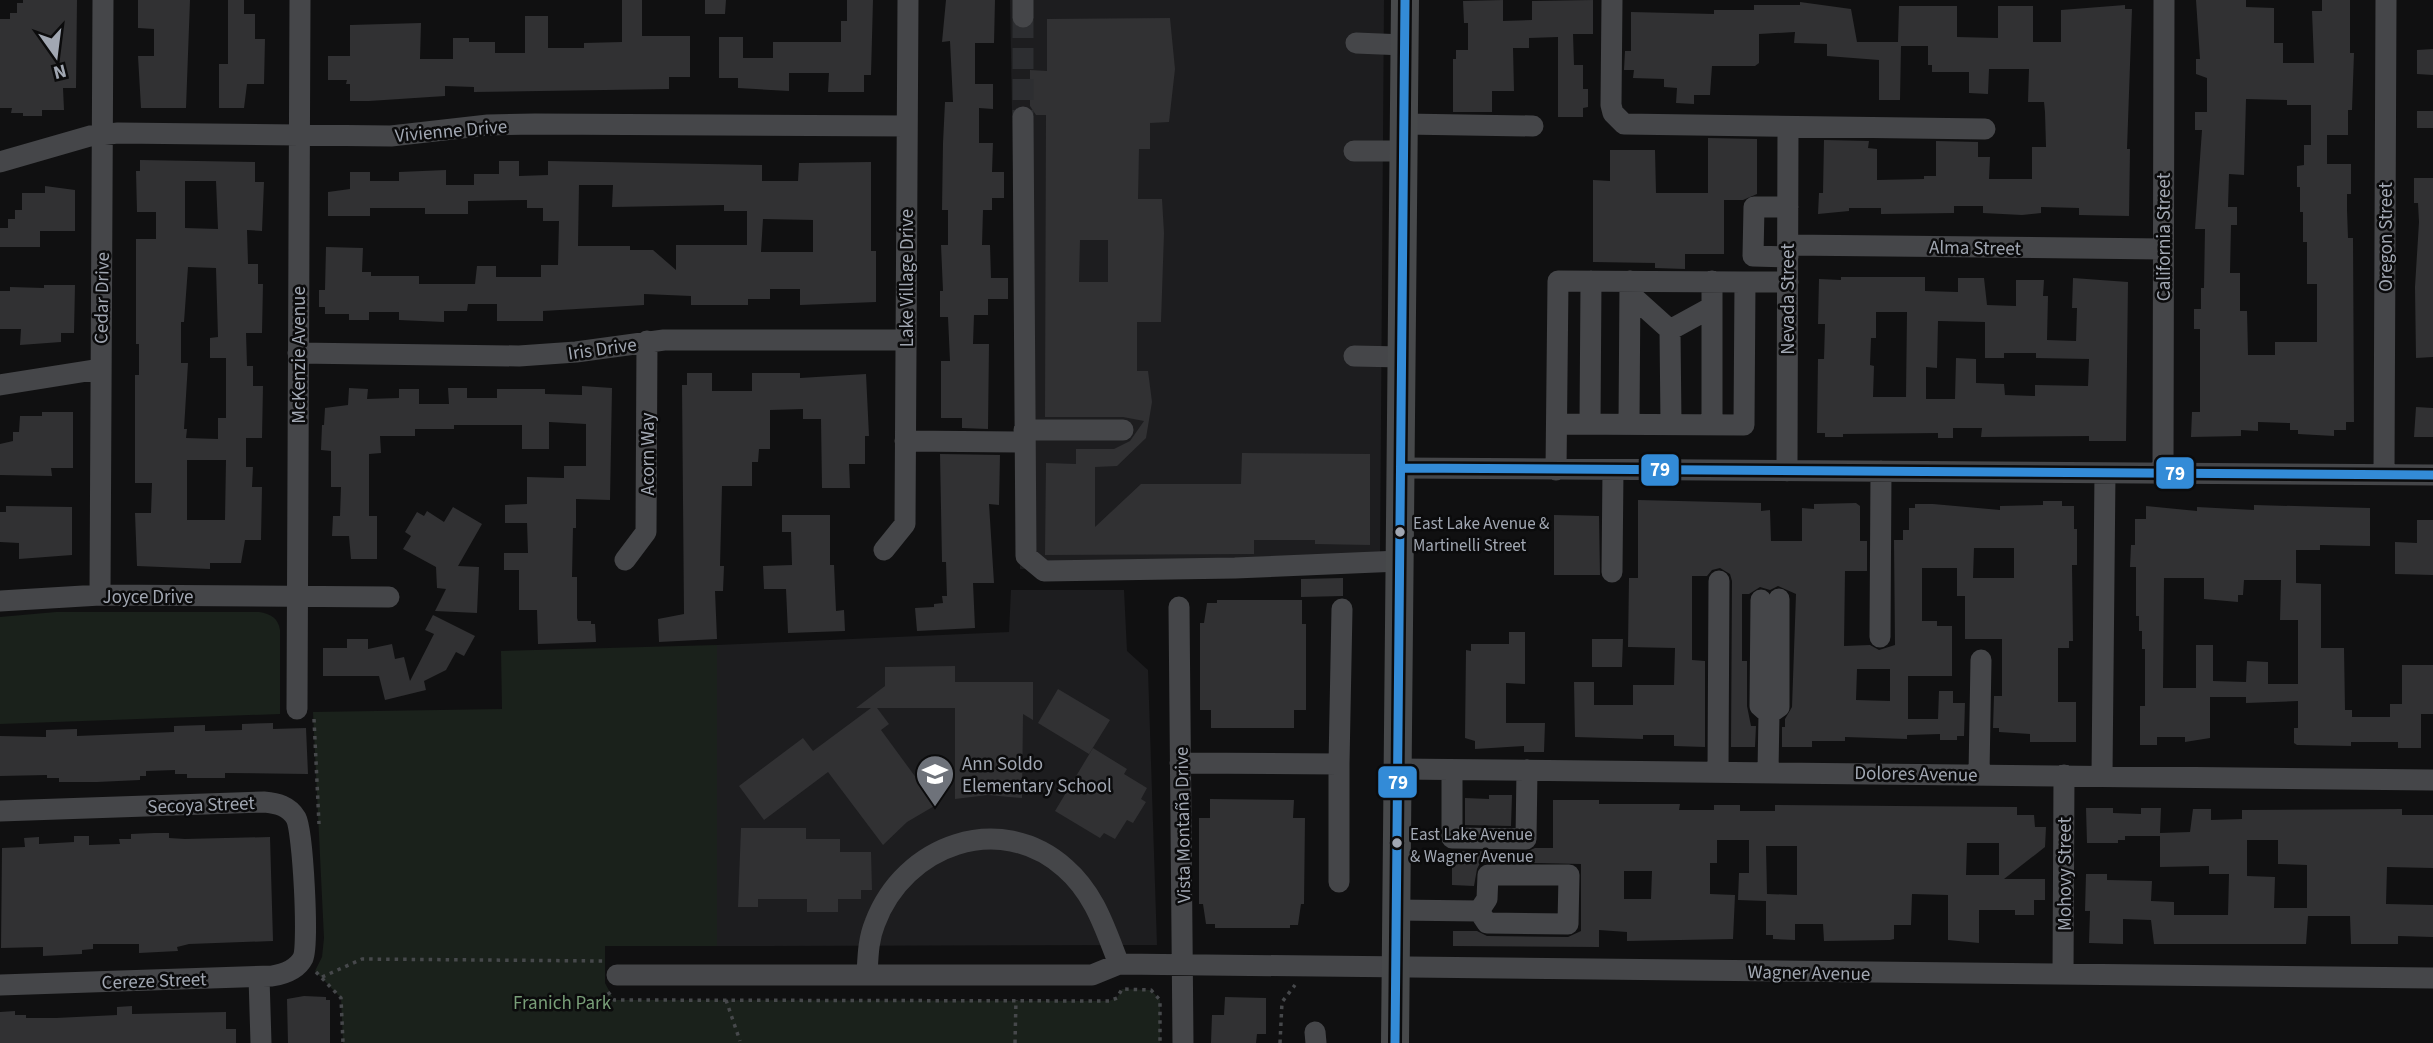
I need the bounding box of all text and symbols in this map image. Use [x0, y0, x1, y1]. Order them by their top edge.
north arrow [21, 21, 91, 91]
text: N [50, 56, 69, 86]
street label: Vivienne Drive [394, 113, 508, 150]
street label: California Street [2151, 172, 2178, 301]
street label: Oregon Street [2373, 182, 2400, 292]
street label: Lake Village Drive [894, 209, 921, 347]
street label: Alma Street [1929, 234, 2022, 263]
street label: Nevada Street [1775, 243, 1802, 355]
street label: Cedar Drive [88, 252, 117, 344]
street label: McKenzie Avenue [286, 286, 313, 424]
street label: Iris Drive [566, 331, 638, 368]
street label: Acorn Way [635, 413, 662, 495]
line badge: 79 [1640, 453, 1680, 487]
line badge: 79 [2155, 456, 2195, 490]
text: 79 [1650, 457, 1670, 484]
text: 79 [2165, 461, 2185, 488]
place label: East Lake Avenue & Martinelli Street [1413, 512, 1550, 558]
marker: East Lake Avenue & Martinelli Street [1393, 525, 1407, 539]
street label: Joyce Drive [103, 584, 193, 611]
street label: Vista Montaña Drive [1169, 747, 1198, 903]
place label: Ann Soldo Elementary School [962, 751, 1112, 800]
school or university icon: Ann Soldo Elementary School [914, 753, 956, 808]
street label: Dolores Avenue [1854, 760, 1978, 789]
line badge: 79 [1377, 765, 1418, 799]
text: 79 [1388, 770, 1408, 797]
street label: Secoya Street [147, 790, 256, 821]
street label: Mohovy Street [2052, 817, 2079, 931]
place label: East Lake Avenue & Wagner Avenue [1410, 823, 1533, 869]
marker: East Lake Avenue & Wagner Avenue [1390, 836, 1404, 850]
street label: Wagner Avenue [1747, 959, 1870, 988]
street label: Cereze Street [101, 966, 207, 997]
park label: Franich Park [513, 990, 612, 1017]

